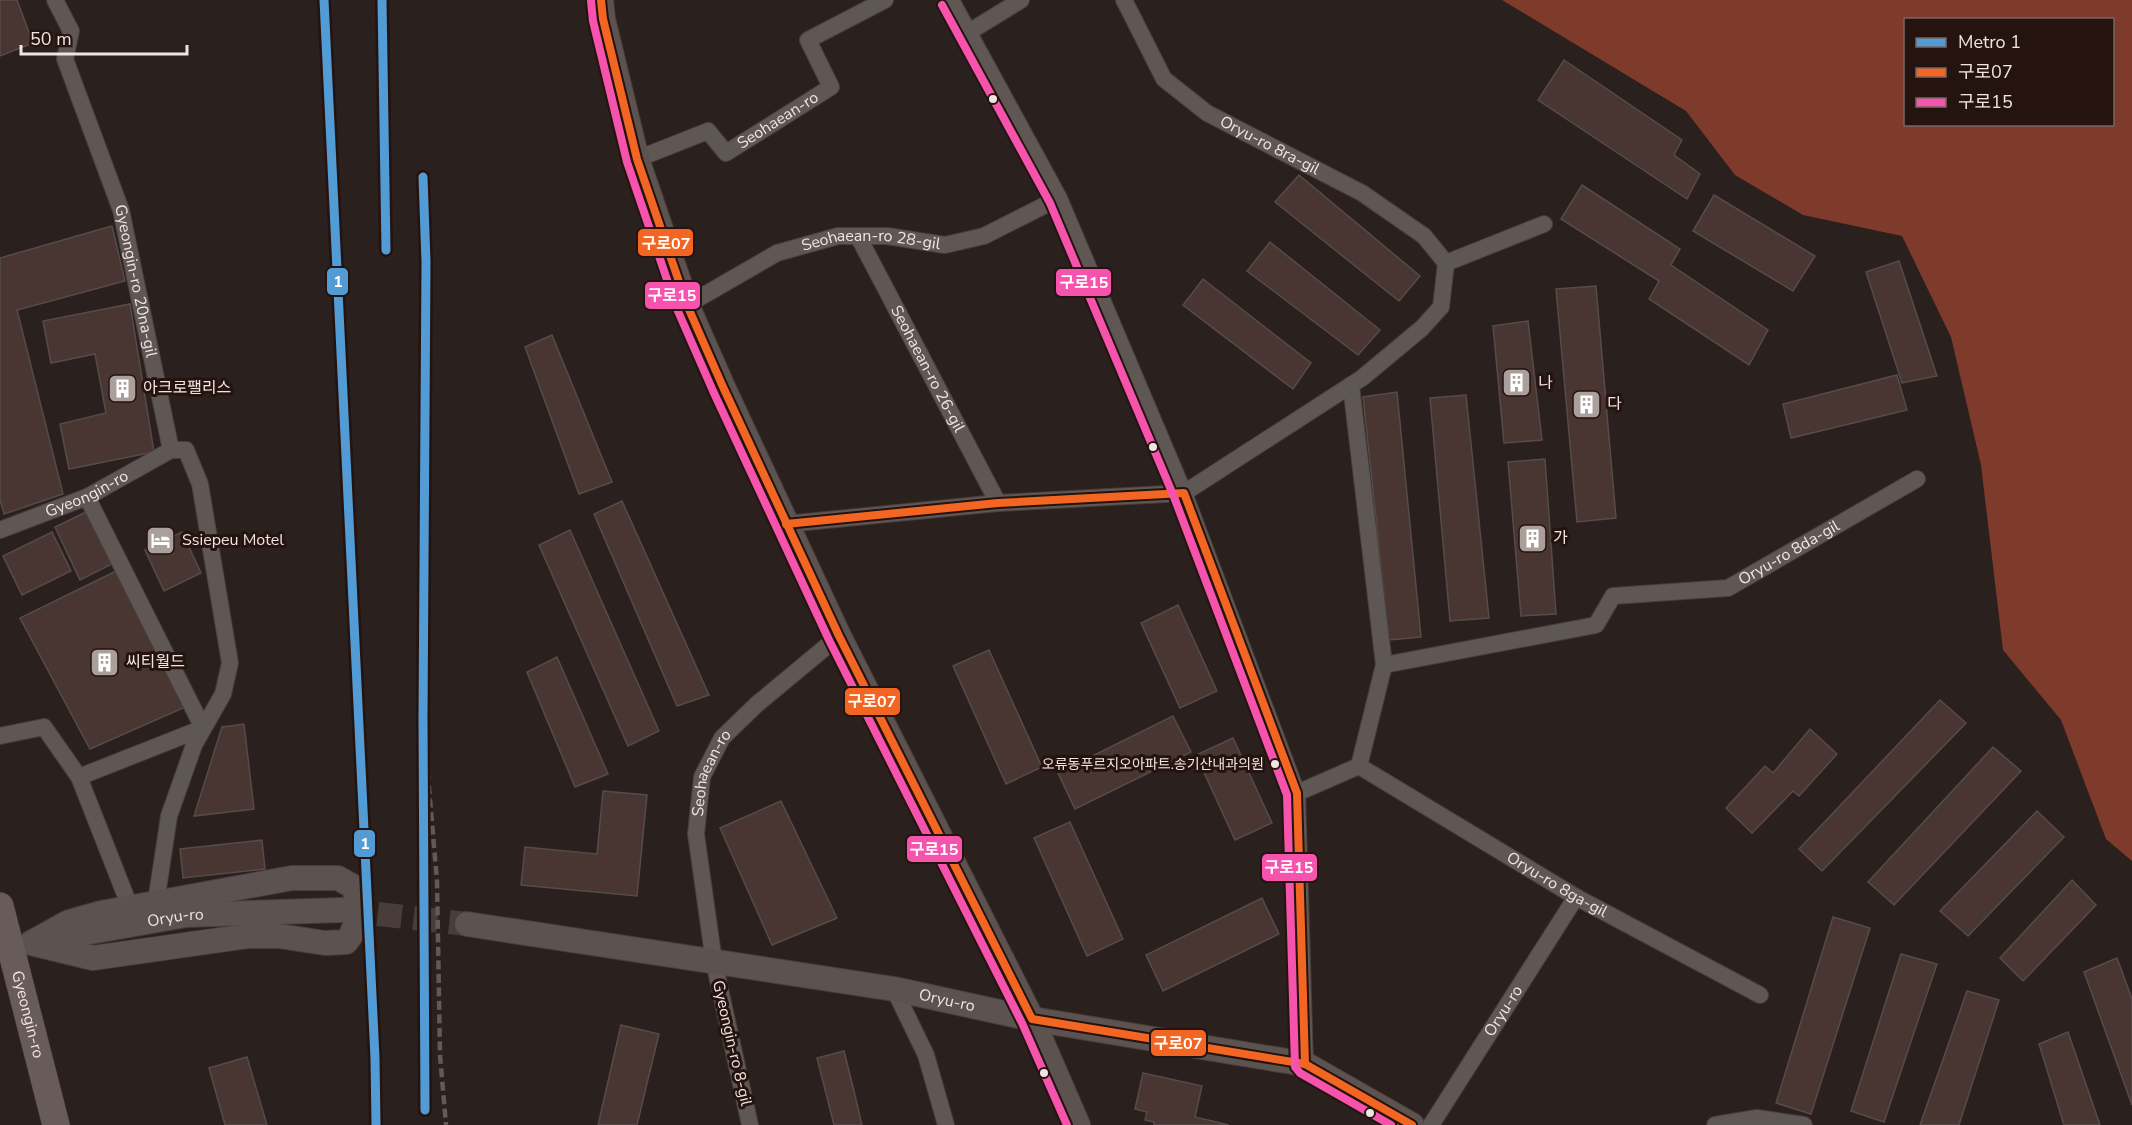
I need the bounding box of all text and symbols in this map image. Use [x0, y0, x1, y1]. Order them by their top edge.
scale bar [21, 18, 188, 56]
legend [1904, 18, 2114, 126]
text: 50 m [30, 27, 72, 51]
text: Metro 1 [1958, 30, 2021, 54]
text: 구로07 [1958, 60, 2013, 84]
street label: Seohaean-ro [733, 86, 823, 154]
text: 구로15 [1958, 90, 2013, 114]
unlabelled marker [987, 93, 999, 105]
street label: Oryu-ro 8ra-gil [1216, 110, 1324, 180]
street label: Gyeongin-ro 20na-gil [109, 202, 162, 360]
street label: Seohaean-ro 28-gil [799, 225, 942, 257]
line badge: 구로07 [637, 228, 694, 257]
text: 구로07 [642, 233, 690, 255]
line badge: 1 [326, 267, 349, 296]
line badge: 구로15 [1055, 268, 1112, 297]
text: 1 [333, 271, 343, 293]
text: 구로15 [1060, 272, 1108, 294]
line badge: 구로15 [644, 281, 701, 310]
text: 구로15 [648, 285, 696, 307]
street label: Seohaean-ro 26-gil [885, 302, 970, 436]
building icon: 나 [1501, 367, 1533, 399]
building icon: 아크로팰리스 [106, 372, 138, 404]
place label: 나 [1538, 372, 1553, 394]
place label: 아크로팰리스 [143, 377, 231, 399]
building icon: 다 [1570, 388, 1602, 420]
place label: 다 [1607, 393, 1622, 415]
unlabelled marker [1147, 441, 1159, 453]
street label: Gyeongin-ro [42, 465, 132, 523]
street label: Oryu-ro 8da-gil [1734, 515, 1844, 591]
building icon: 가 [1516, 522, 1548, 554]
hotel icon: Ssiepeu Motel [145, 524, 177, 556]
place label: 가 [1553, 527, 1568, 549]
place label: Ssiepeu Motel [182, 529, 284, 551]
building icon: 씨티월드 [89, 646, 121, 678]
place label: 씨티월드 [126, 651, 185, 673]
line badge: 구로07 [844, 687, 901, 716]
text: 구로07 [848, 691, 896, 713]
street label: Seohaean-ro [687, 724, 736, 818]
place label: 오류동푸르지오아파트.송기산내과의원 [1042, 755, 1264, 774]
marker: 오류동푸르지오아파트.송기산내과의원 [1269, 758, 1281, 770]
line badge: 1 [353, 829, 376, 858]
text: 1 [360, 833, 370, 855]
line badge: 구로15 [906, 835, 963, 863]
text: 구로15 [910, 839, 958, 861]
street label: Oryu-ro 8ga-gil [1502, 847, 1612, 923]
line badge: 구로15 [1261, 853, 1318, 882]
text: 구로15 [1265, 857, 1313, 879]
street label: Oryu-ro [145, 903, 204, 933]
street label: Gyeongin-ro [6, 968, 50, 1061]
street label: Gyeongin-ro 8-gil [707, 978, 757, 1108]
street label: Oryu-ro [1479, 981, 1528, 1041]
street label: Oryu-ro [917, 984, 977, 1017]
line badge: 구로07 [1150, 1029, 1207, 1057]
text: 구로07 [1154, 1033, 1202, 1055]
unlabelled marker [1038, 1067, 1050, 1079]
unlabelled marker [1364, 1107, 1376, 1119]

